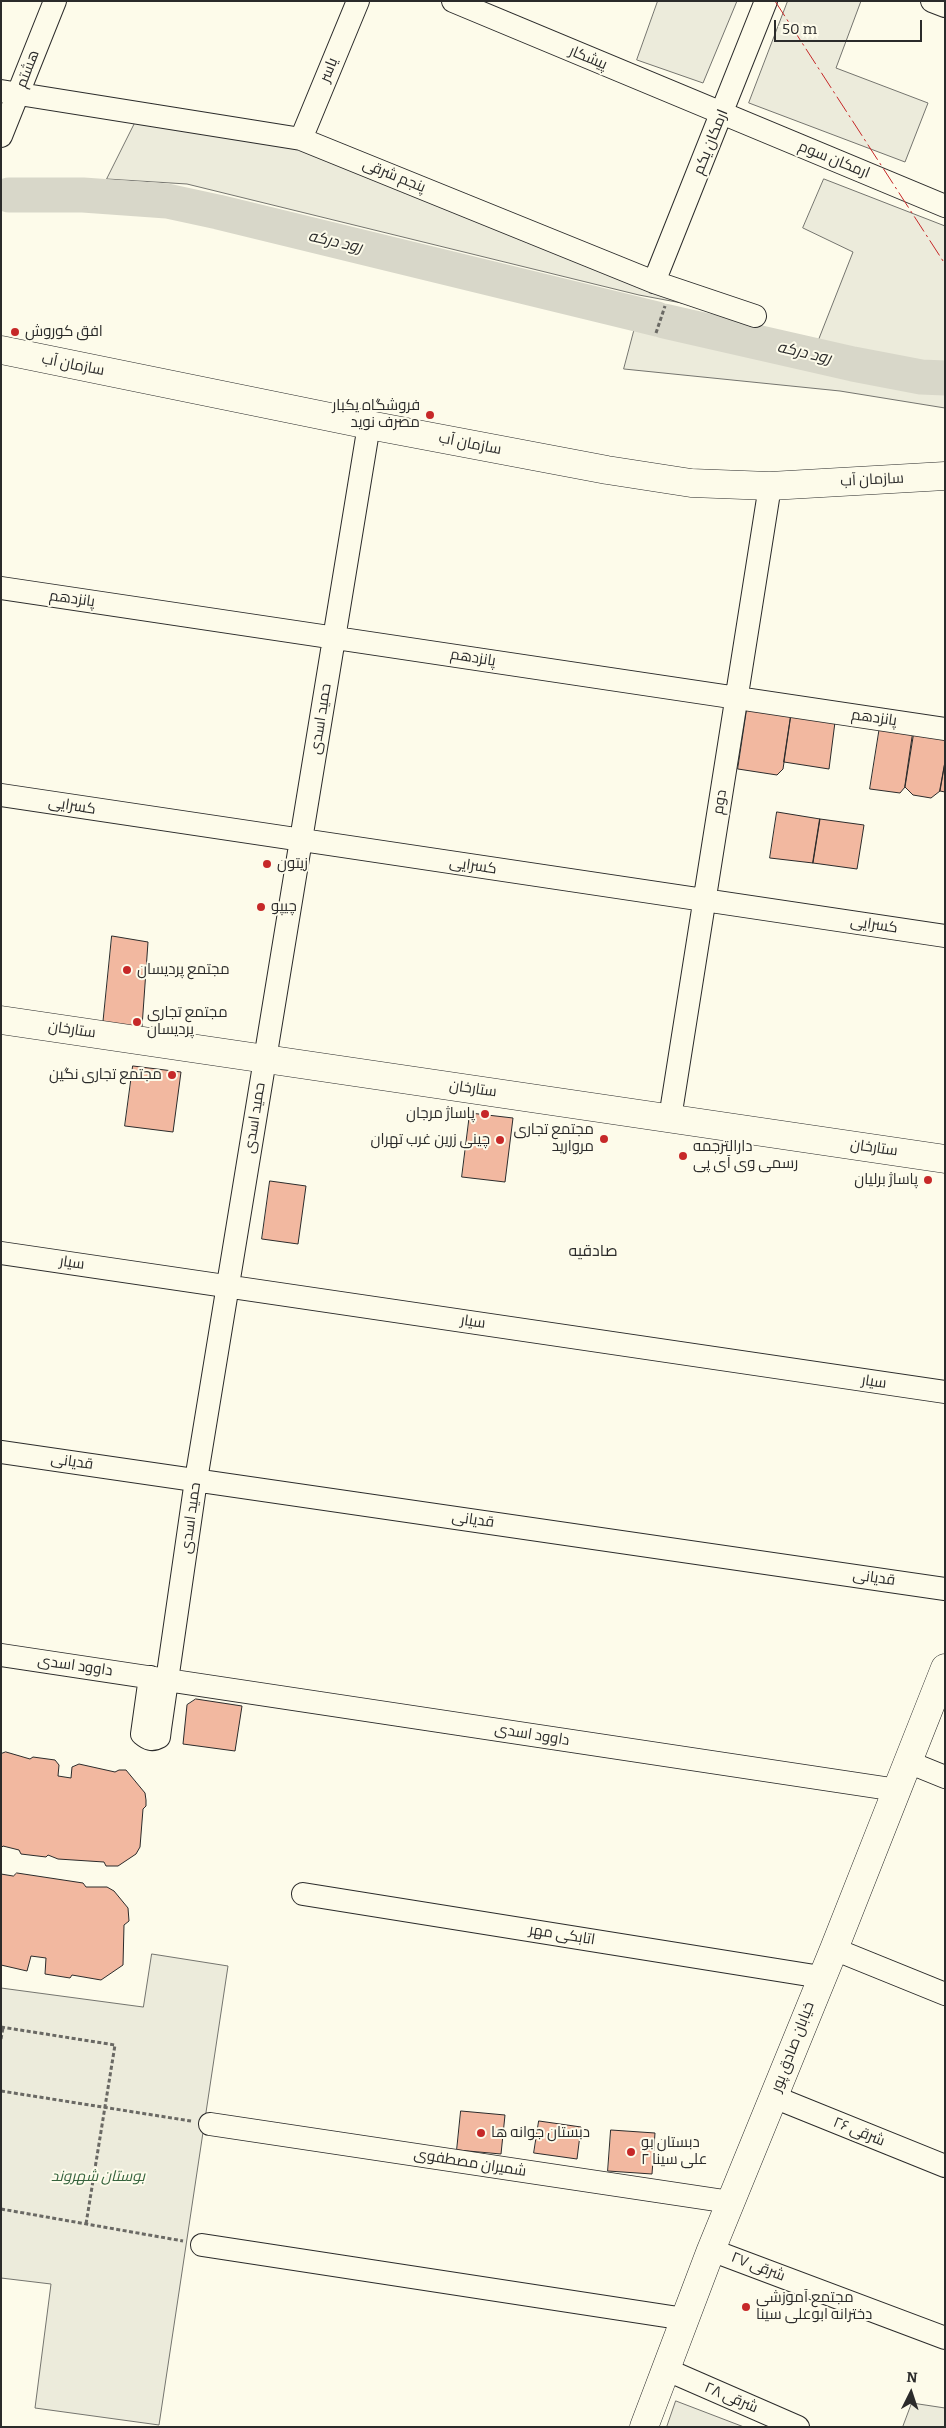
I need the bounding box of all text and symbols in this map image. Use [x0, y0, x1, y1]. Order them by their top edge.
scale bar [776, 10, 924, 42]
text: 50 m [782, 20, 817, 38]
street label: پیشکار [566, 42, 610, 74]
street label: هشتم [13, 48, 43, 90]
street label: یاسر [316, 55, 342, 85]
street label: ارمکان یکم [690, 107, 732, 177]
street label: ارمکان سوم [796, 138, 872, 182]
street label: پنجم شرقی [360, 155, 428, 197]
water label: رود درکه [306, 226, 364, 258]
place label: افق کوروش [25, 323, 103, 341]
marker: افق کوروش [9, 326, 21, 338]
water label: رود درکه [775, 337, 833, 369]
street label: سازمان آب [40, 350, 106, 380]
place label: فروشگاه یکبار مصرف نوید [332, 397, 420, 432]
marker: فروشگاه یکبار مصرف نوید [424, 409, 436, 421]
street label: سازمان آب [437, 429, 503, 459]
street label: سازمان آب [840, 469, 904, 491]
street label: پانزدهم [48, 587, 96, 611]
street label: پانزدهم [449, 646, 497, 670]
street label: حمید اسدی [306, 682, 336, 756]
street label: پانزدهم [850, 706, 898, 730]
street label: دوم [709, 788, 731, 816]
street label: کسرایی [47, 793, 97, 819]
street label: کسرایی [448, 854, 498, 878]
place label: زیتون [277, 855, 308, 873]
marker: زیتون [261, 858, 273, 870]
place label: چیپو [271, 898, 297, 916]
marker: چیپو [255, 901, 267, 913]
street label: کسرایی [849, 913, 899, 937]
place label: مجتمع پردیسان [137, 961, 230, 979]
marker: مجتمع پردیسان [121, 964, 133, 976]
place label: مجتمع تجاری پردیسان [147, 1004, 228, 1039]
marker: مجتمع تجاری پردیسان [131, 1016, 143, 1028]
street label: ستارخان [47, 1018, 97, 1042]
place label: مجتمع تجاری نگین [49, 1066, 162, 1084]
marker: مجتمع تجاری نگین [166, 1069, 178, 1081]
street label: ستارخان [448, 1077, 498, 1101]
street label: حمید اسدی [240, 1081, 270, 1155]
place label: پاساژ مرجان [406, 1105, 475, 1123]
marker: پاساژ مرجان [479, 1108, 491, 1120]
place label: مجتمع تجاری مروارید [513, 1121, 594, 1156]
place label: چینی زرین غرب تهران [371, 1131, 490, 1149]
marker: مجتمع تجاری مروارید [598, 1133, 610, 1145]
marker: چینی زرین غرب تهران [494, 1134, 506, 1146]
street label: ستارخان [849, 1136, 899, 1160]
place label: دارالترجمه رسمی وی آی پی [693, 1138, 798, 1173]
marker: دارالترجمه رسمی وی آی پی [677, 1150, 689, 1162]
place label: پاساژ برلیان [854, 1171, 918, 1189]
marker: پاساژ برلیان [922, 1174, 934, 1186]
district label: صادقیه [568, 1242, 618, 1262]
street label: سیار [58, 1252, 86, 1274]
street label: سیار [459, 1311, 487, 1333]
street label: سیار [860, 1371, 888, 1393]
street label: قدیانی [50, 1450, 94, 1474]
street label: حمید اسدی [177, 1481, 205, 1555]
street label: قدیانی [451, 1508, 495, 1532]
street label: قدیانی [852, 1566, 896, 1590]
street label: داوود اسدی [36, 1652, 114, 1680]
street label: داوود اسدی [493, 1720, 571, 1750]
street label: اتابکی مهر [528, 1921, 596, 1949]
street label: خیابان صادق پور [768, 1999, 818, 2095]
street label: ۲۶ شرقی [831, 2114, 887, 2150]
place label: دبستان جوانه ها [491, 2124, 590, 2142]
marker: دبستان جوانه ها [475, 2127, 487, 2139]
place label: دبستان بو علی سینا ۲ [641, 2134, 707, 2169]
street label: شمیران مصطفوی [412, 2145, 528, 2181]
marker: دبستان بو علی سینا ۲ [625, 2146, 637, 2158]
park label: بوستان شهروند [51, 2168, 145, 2186]
street label: ۲۷ شرقی [728, 2249, 788, 2285]
place label: مجتمع آموزشی دخترانه ابوعلی سینا [756, 2289, 872, 2324]
marker: مجتمع آموزشی دخترانه ابوعلی سینا [740, 2301, 752, 2313]
north arrow [886, 2368, 936, 2418]
text: N [906, 2369, 918, 2386]
street label: ۲۸ شرقی [702, 2379, 760, 2417]

